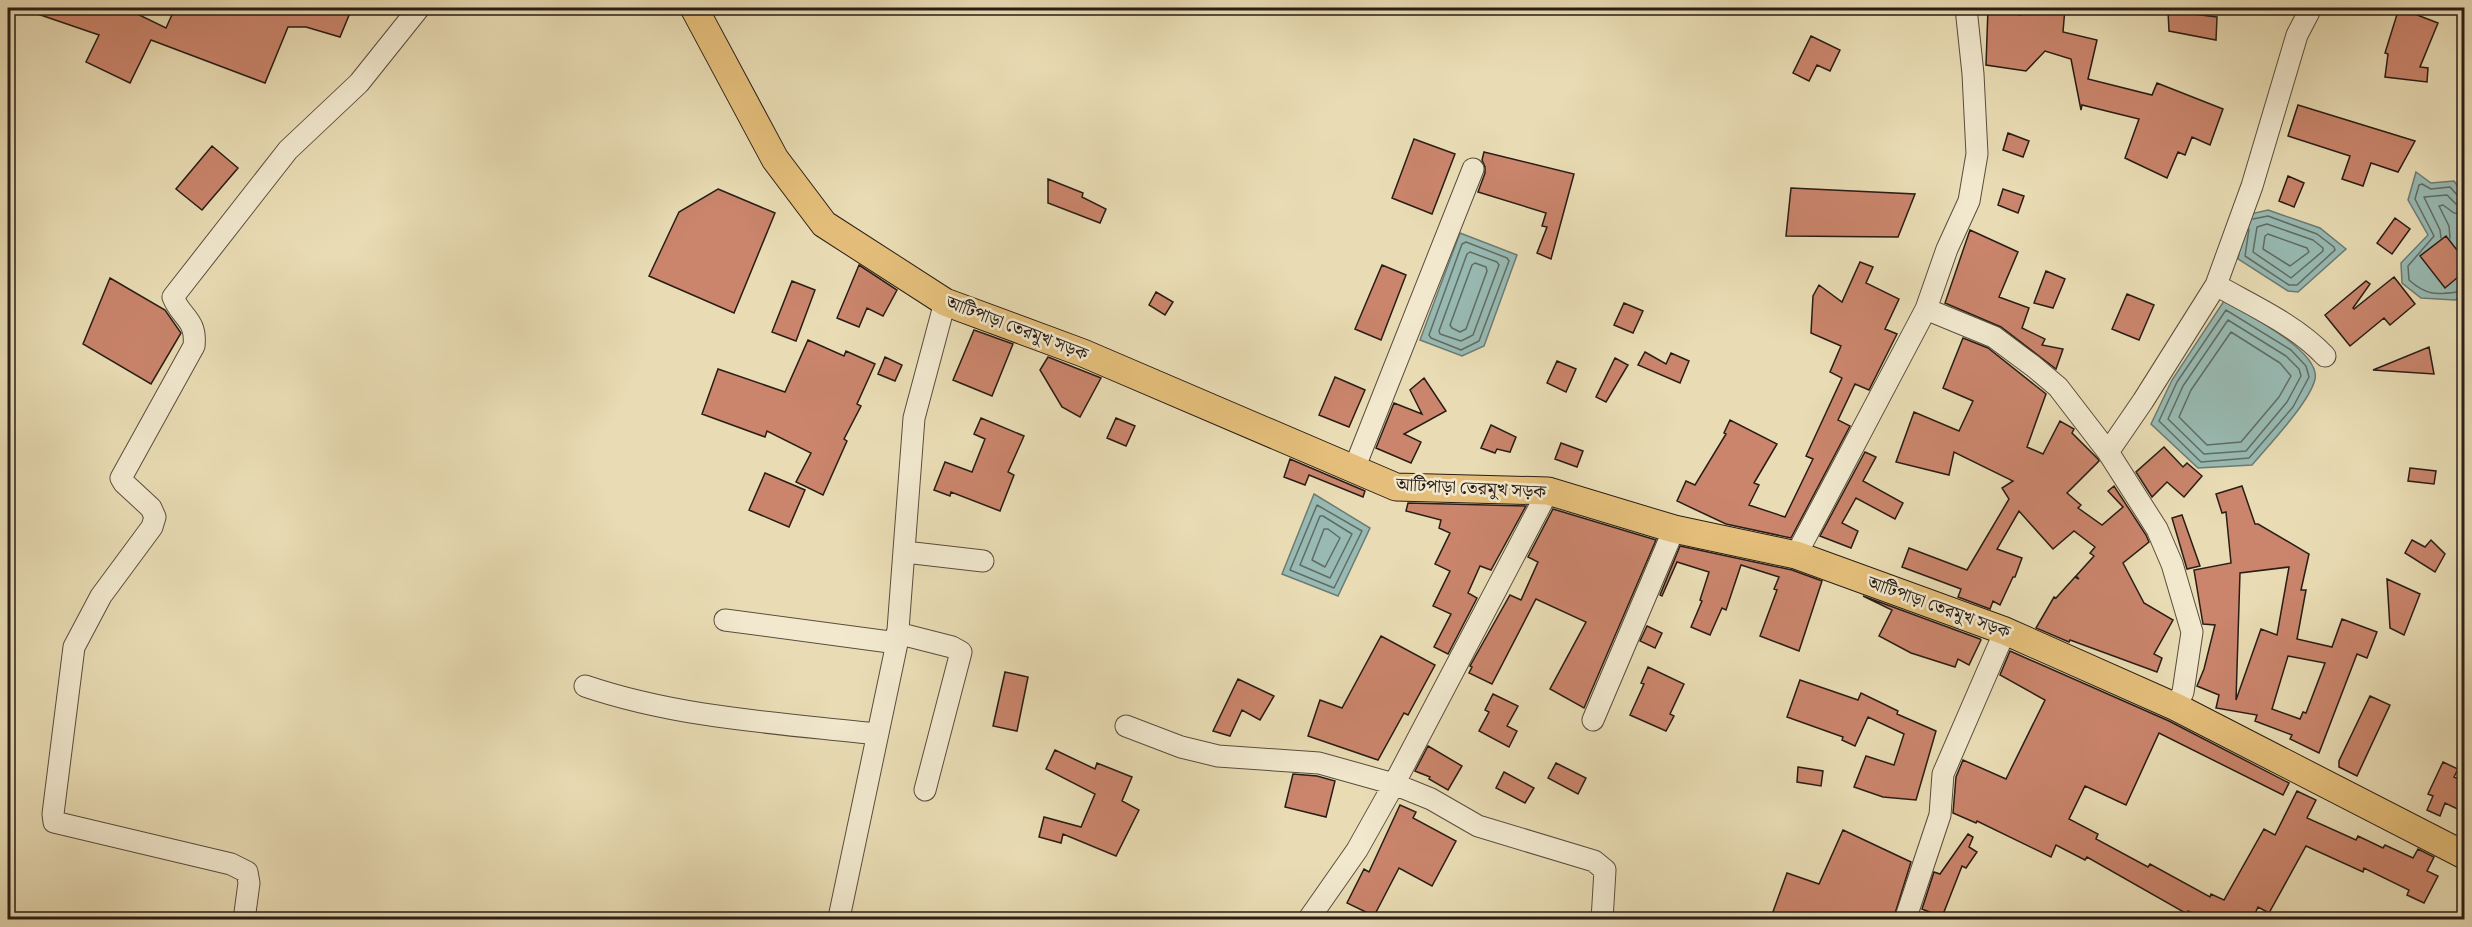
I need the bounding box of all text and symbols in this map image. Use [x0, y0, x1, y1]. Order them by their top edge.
street label: আটিপাড়া তেরমুখ সড়ক [942, 290, 1092, 367]
street label: আটিপাড়া তেরমুখ সড়ক [1394, 473, 1548, 504]
street label: আটিপাড়া তেরমুখ সড়ক [1863, 571, 2015, 644]

